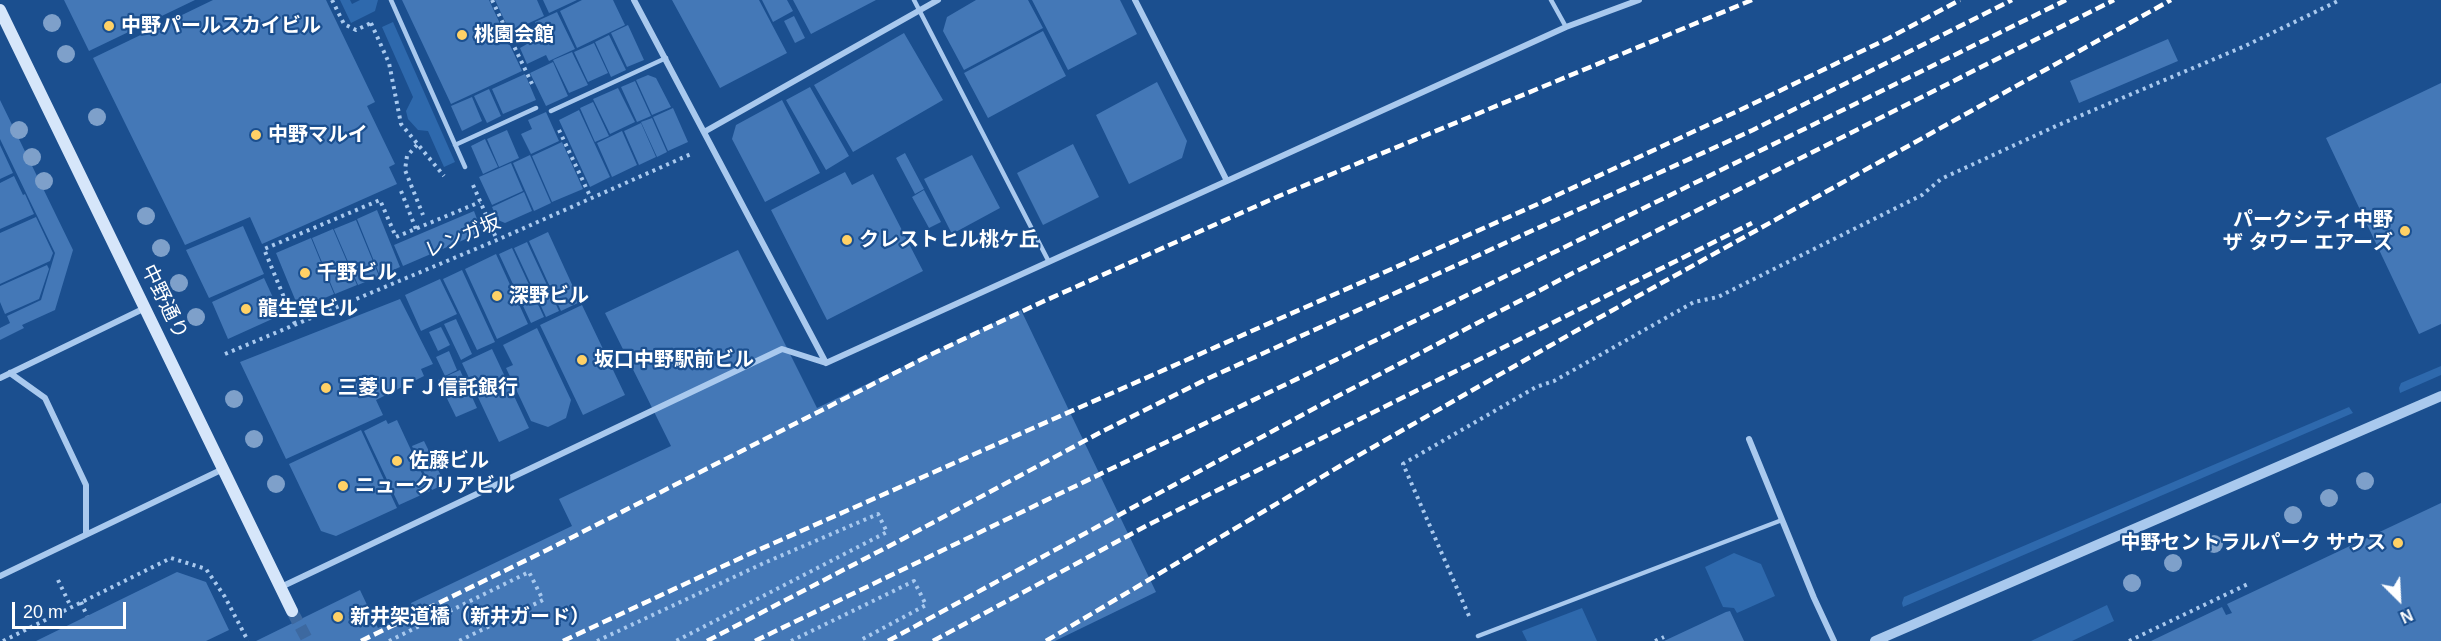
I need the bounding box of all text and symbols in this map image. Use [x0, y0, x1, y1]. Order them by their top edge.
place label: 中野パールスカイビル [121, 14, 321, 38]
marker: 中野パールスカイビル [102, 19, 116, 33]
place label: 桃園会館 [474, 23, 554, 47]
marker: 桃園会館 [455, 28, 469, 42]
place label: 中野マルイ [268, 123, 368, 147]
marker: 中野マルイ [249, 128, 263, 142]
place label: パークシティ中野 ザ タワー エアーズ [2223, 208, 2393, 255]
street label: レンガ坂 [421, 210, 505, 264]
marker: パークシティ中野 ザ タワー エアーズ [2398, 224, 2412, 238]
place label: クレストヒル桃ケ丘 [859, 228, 1039, 252]
marker: クレストヒル桃ケ丘 [840, 233, 854, 247]
street label: 中野通り [136, 261, 192, 343]
place label: 千野ビル [317, 261, 397, 285]
marker: 千野ビル [298, 266, 312, 280]
place label: 深野ビル [509, 284, 589, 308]
marker: 深野ビル [490, 289, 504, 303]
place label: 龍生堂ビル [258, 297, 358, 321]
marker: 龍生堂ビル [239, 302, 253, 316]
place label: 坂口中野駅前ビル [594, 348, 754, 372]
marker: 坂口中野駅前ビル [575, 353, 589, 367]
place label: 三菱ＵＦＪ信託銀行 [338, 376, 518, 400]
marker: 三菱ＵＦＪ信託銀行 [319, 381, 333, 395]
place label: 佐藤ビル [409, 449, 489, 473]
marker: 佐藤ビル [390, 454, 404, 468]
place label: ニュークリアビル [355, 474, 515, 498]
marker: ニュークリアビル [336, 479, 350, 493]
place label: 中野セントラルパーク サウス [2120, 531, 2386, 555]
marker: 中野セントラルパーク サウス [2391, 536, 2405, 550]
north arrow [2369, 569, 2429, 629]
scale bar [15, 590, 129, 628]
text: 20 m [23, 602, 63, 622]
place label: 新井架道橋（新井ガード） [350, 605, 590, 629]
text: N [2398, 606, 2415, 626]
marker: 新井架道橋（新井ガード） [331, 610, 345, 624]

